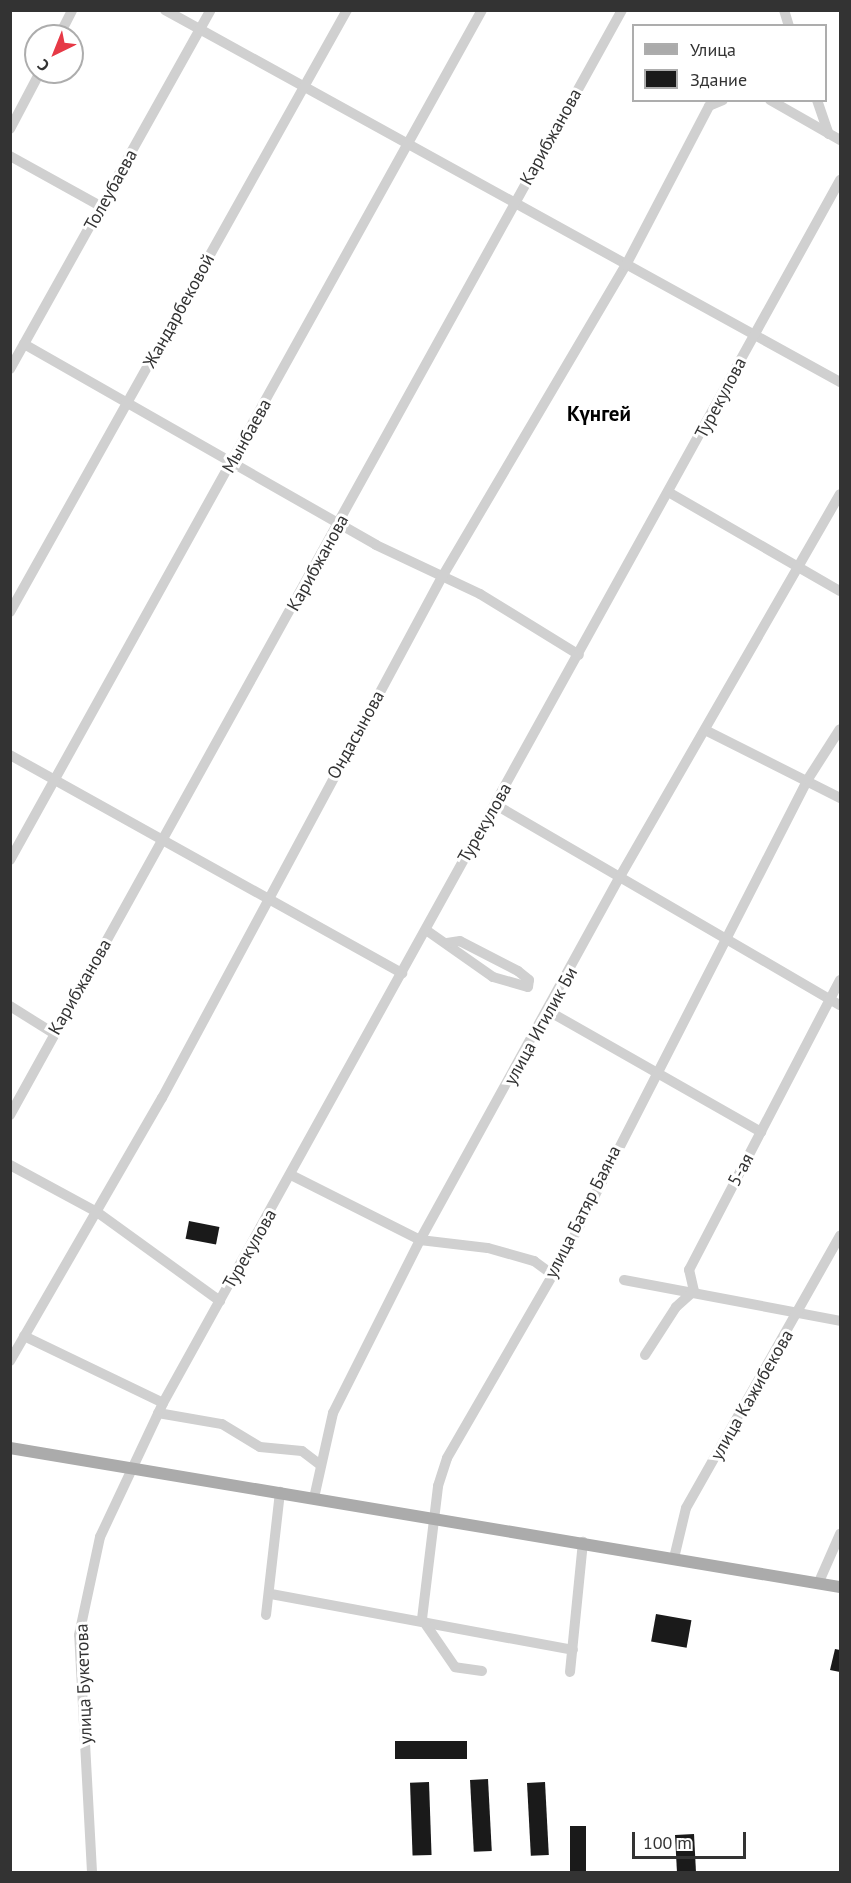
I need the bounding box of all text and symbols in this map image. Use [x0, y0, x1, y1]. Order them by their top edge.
north arrow [24, 24, 84, 84]
legend [632, 24, 827, 102]
text: Улица [690, 38, 736, 61]
text: С [33, 55, 53, 76]
text: Здание [690, 68, 747, 91]
street label: Карибжанова [516, 85, 586, 189]
street label: Толеубаева [80, 146, 142, 234]
street label: Жандарбековой [139, 250, 219, 372]
street label: Турекулова [691, 354, 751, 442]
street label: Мынбаева [218, 395, 276, 477]
district label: Күнгей [567, 401, 631, 427]
street label: Карибжанова [283, 511, 353, 615]
street label: Ондасынова [323, 687, 389, 783]
street label: Турекулова [454, 779, 516, 867]
street label: Карибжанова [44, 935, 116, 1039]
street label: улица Игилик Би [500, 963, 582, 1089]
street label: улица Батяр Баяна [540, 1142, 626, 1282]
street label: 5-ая [724, 1150, 758, 1190]
street label: Турекулова [219, 1205, 281, 1293]
street label: улица Кажибекова [706, 1326, 798, 1464]
street label: улица Букетова [71, 1623, 97, 1745]
scale bar [635, 1820, 749, 1858]
text: 100 m [643, 1831, 692, 1854]

